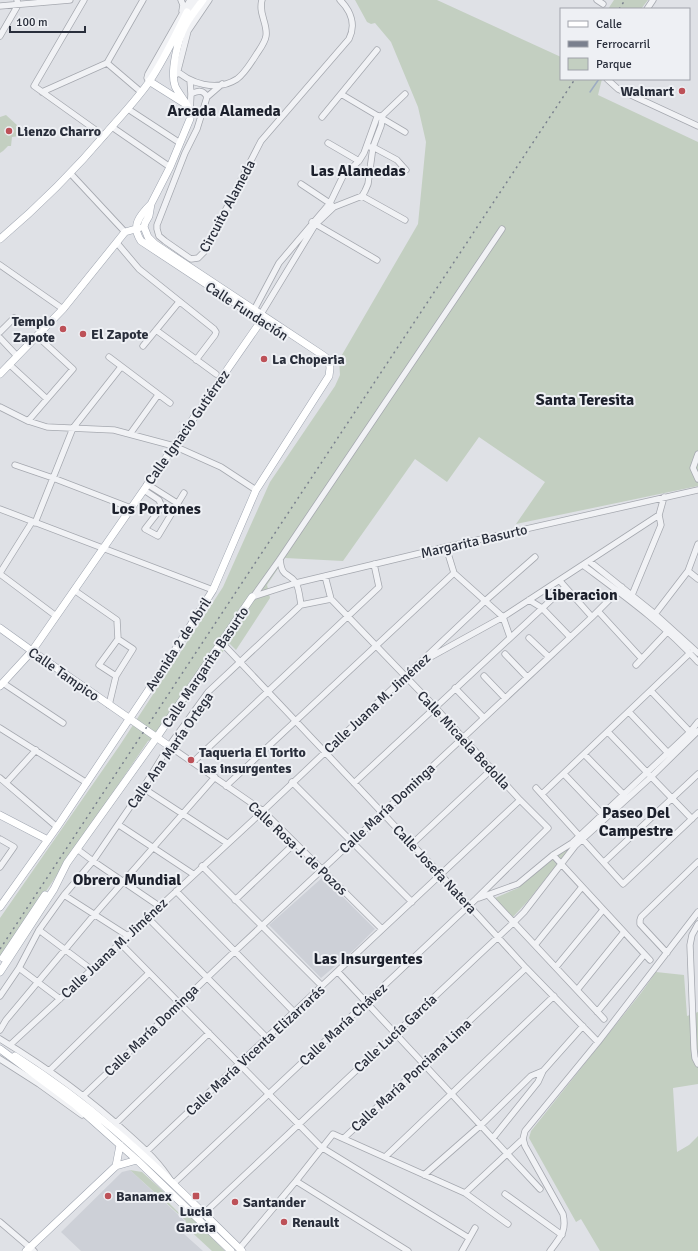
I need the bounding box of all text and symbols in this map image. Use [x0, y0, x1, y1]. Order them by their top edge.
scale bar [10, 8, 85, 34]
legend [560, 8, 690, 80]
text: 100 m [16, 15, 48, 30]
text: Calle [596, 17, 622, 32]
text: Ferrocarril [596, 37, 651, 52]
text: Parque [596, 57, 632, 72]
place label: Walmart [620, 83, 675, 100]
marker: Walmart [677, 86, 687, 96]
district label: Arcada Alameda [167, 101, 281, 121]
place label: Lienzo Charro [17, 123, 101, 140]
marker: Lienzo Charro [4, 126, 14, 136]
street label: Circuito Alameda [196, 157, 259, 255]
district label: Las Alamedas [310, 161, 406, 181]
street label: Calle Fundación [202, 278, 291, 345]
place label: Templo Zapote [12, 313, 55, 346]
marker: Templo Zapote [58, 324, 68, 334]
place label: El Zapote [91, 326, 149, 343]
marker: El Zapote [78, 329, 88, 339]
place label: La Choperia [272, 351, 345, 368]
marker: La Choperia [259, 354, 269, 364]
street label: Calle Ignacio Gutiérrez [141, 367, 233, 488]
district label: Santa Teresita [536, 390, 634, 410]
district label: Los Portones [111, 499, 201, 519]
street label: Margarita Basurto [419, 521, 529, 562]
district label: Liberacion [544, 585, 618, 605]
street label: Avenida 2 de Abril [142, 594, 215, 694]
street label: Calle Margarita Basurto [159, 603, 252, 731]
street label: Calle Tampico [25, 644, 102, 705]
street label: Calle Juana M. Jiménez [321, 650, 434, 757]
street label: Calle Micaela Bedolla [413, 687, 514, 793]
street label: Calle Ana María Ortega [124, 689, 217, 812]
place label: Taqueria El Torito las insurgentes [199, 744, 306, 777]
marker: Taqueria El Torito las insurgentes [186, 755, 196, 765]
street label: Calle María Dominga [336, 760, 439, 857]
street label: Calle Rosa J. de Pozos [244, 798, 351, 899]
district label: Paseo Del Campestre [599, 803, 673, 841]
street label: Calle Josefa Natera [389, 821, 480, 917]
district label: Obrero Mundial [73, 870, 181, 890]
street label: Calle Juana M. Jiménez [58, 895, 171, 1002]
district label: Las Insurgentes [313, 949, 423, 969]
street label: Calle María Chávez [296, 979, 391, 1069]
street label: Calle María Dominga [101, 981, 202, 1080]
street label: Calle María Vicenta Elizarrarás [182, 981, 328, 1119]
street label: Calle Lucía García [350, 991, 440, 1076]
street label: Calle María Ponciana Lima [348, 1015, 475, 1136]
place label: Banamex [116, 1188, 172, 1205]
marker: Banamex [103, 1191, 113, 1201]
marker: Lucia Garcia [191, 1191, 201, 1201]
place label: Santander [243, 1194, 306, 1211]
marker: Santander [230, 1197, 240, 1207]
place label: Lucia Garcia [176, 1203, 216, 1236]
place label: Renault [292, 1214, 340, 1231]
marker: Renault [279, 1217, 289, 1227]

